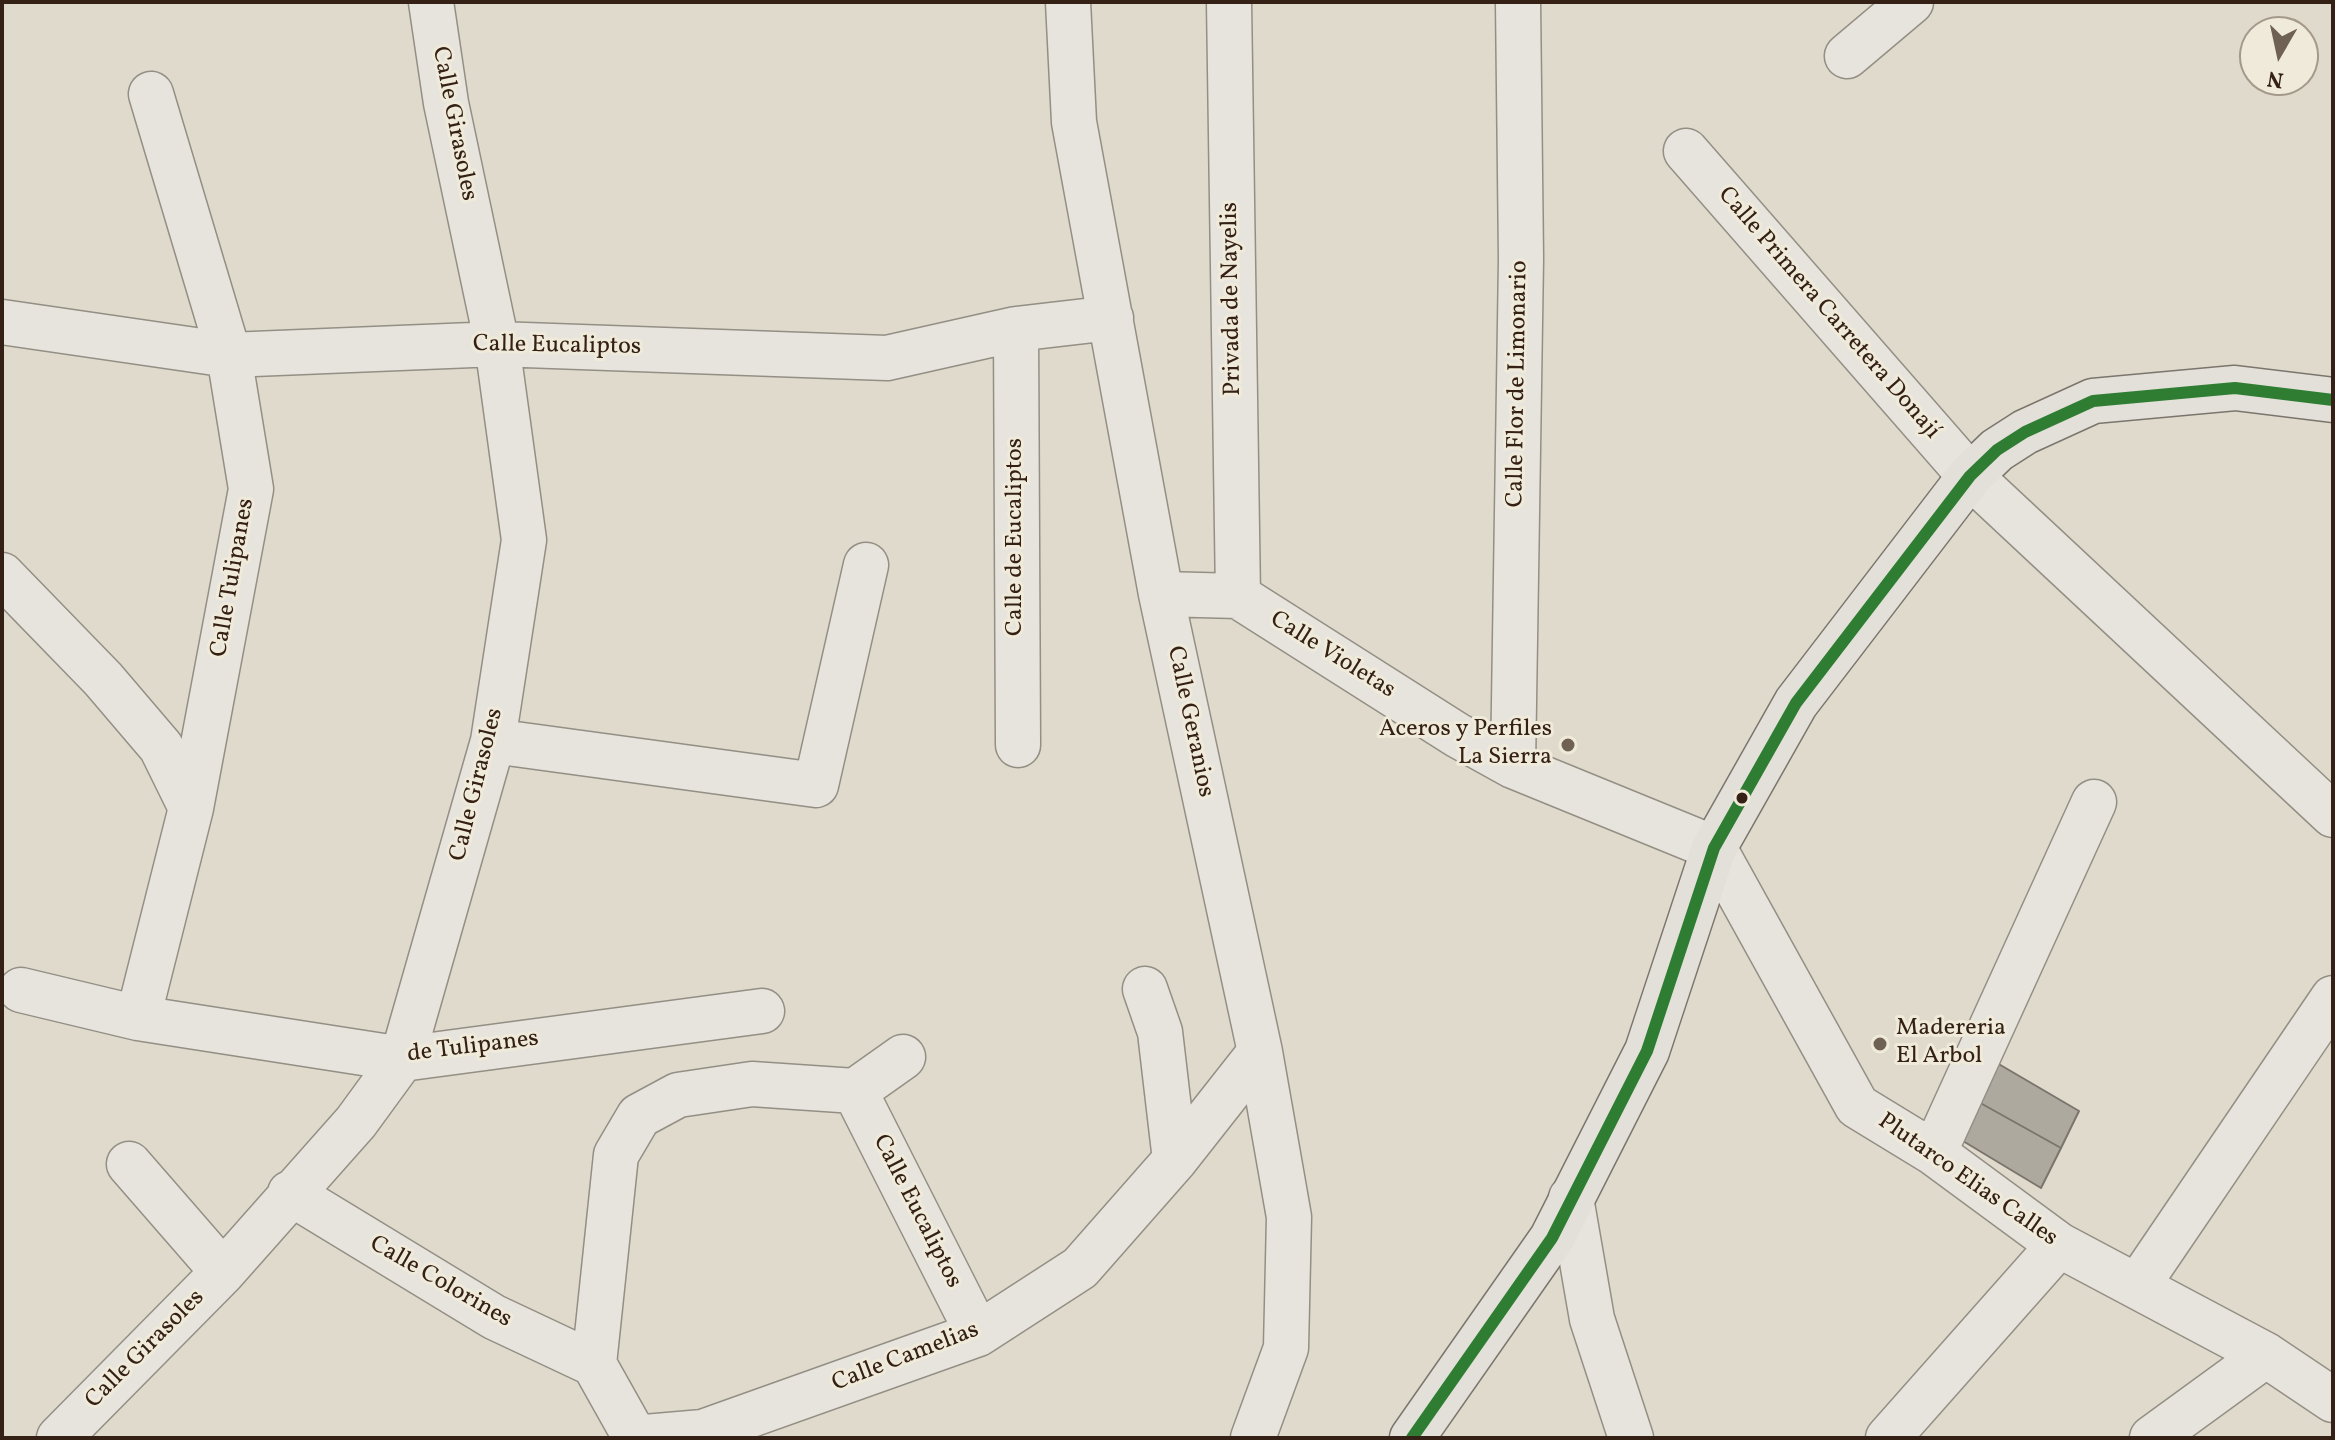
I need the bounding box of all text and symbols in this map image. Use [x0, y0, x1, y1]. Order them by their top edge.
north arrow [2239, 16, 2319, 96]
street label: Calle Girasoles [424, 44, 482, 204]
text: N [2265, 62, 2286, 95]
street label: Calle Primera Carretera Donají [1711, 182, 1945, 446]
street label: Privada de Nayelis [1217, 202, 1249, 396]
street label: Calle Flor de Limonario [1502, 260, 1536, 508]
street label: Calle Eucaliptos [473, 331, 641, 363]
street label: Calle de Eucaliptos [1003, 438, 1031, 636]
street label: Calle Tulipanes [206, 496, 262, 660]
street label: Calle Violetas [1264, 606, 1400, 706]
street label: Calle Geranios [1159, 644, 1219, 800]
street label: Calle Girasoles [445, 706, 511, 864]
place label: Aceros y Perfiles La Sierra [1379, 717, 1552, 773]
marker: Aceros y Perfiles La Sierra [1559, 736, 1577, 754]
unlabelled marker [1734, 790, 1750, 806]
place label: Madereria El Arbol [1896, 1016, 2006, 1072]
street label: de Tulipanes [406, 1026, 540, 1070]
marker: Madereria El Arbol [1871, 1035, 1889, 1053]
street label: Plutarco Elias Calles [1872, 1108, 2062, 1254]
street label: Calle Eucaliptos [865, 1131, 967, 1293]
street label: Calle Colorines [364, 1231, 516, 1335]
street label: Calle Girasoles [80, 1284, 212, 1416]
street label: Calle Camelias [828, 1317, 984, 1399]

